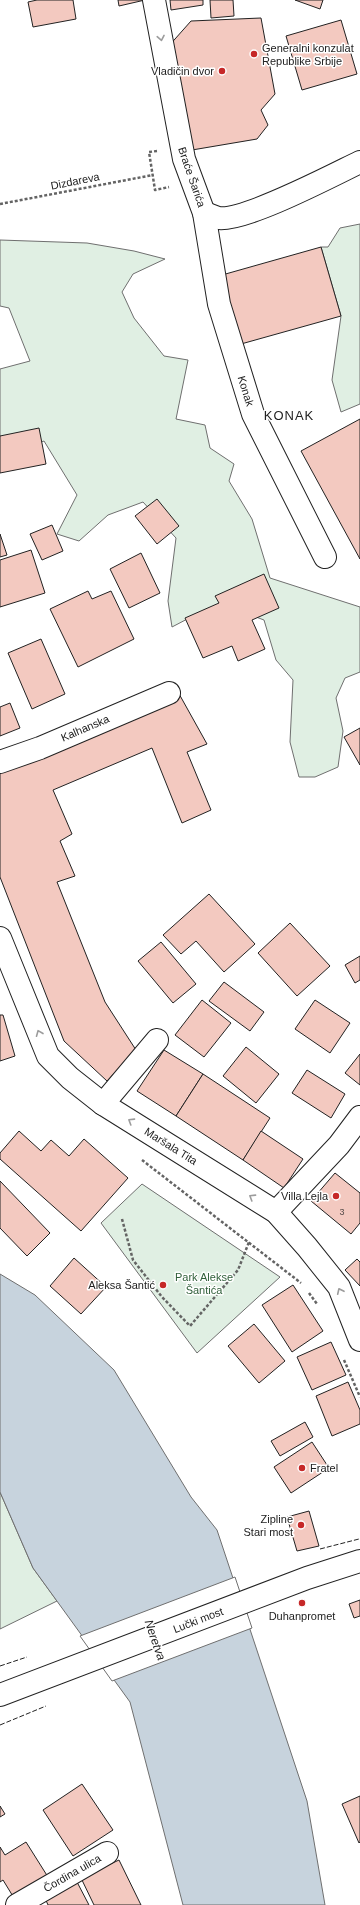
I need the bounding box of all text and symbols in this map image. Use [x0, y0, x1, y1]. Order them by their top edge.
one-way arrow [156, 35, 164, 42]
place label: Generalni konzulat Republike Srbije [262, 42, 354, 67]
marker: Generalni konzulat Republike Srbije [249, 49, 259, 59]
place label: Vladičin dvor [151, 65, 214, 77]
marker: Vladičin dvor [217, 66, 227, 76]
street label: Braće Šarića [176, 145, 208, 210]
street label: Dizdareva [50, 170, 101, 192]
street label: Konak [236, 374, 256, 408]
district label: KONAK [264, 408, 314, 423]
street label: Kalhanska [59, 712, 112, 744]
one-way arrow [36, 1029, 44, 1037]
one-way arrow [128, 1118, 135, 1125]
street label: Maršala Tita [142, 1125, 200, 1167]
place label: Villa Lejla [281, 1190, 329, 1202]
marker: Villa Lejla [331, 1191, 341, 1201]
one-way arrow [250, 1195, 257, 1202]
house number: 3 [339, 1207, 345, 1217]
park label: Park Alekse Šantića [175, 1271, 233, 1296]
place label: Aleksa Šantić [88, 1279, 155, 1291]
marker: Aleksa Šantić [158, 1280, 168, 1290]
one-way arrow [337, 1288, 345, 1296]
place label: Fratel [310, 1462, 338, 1474]
marker: Fratel [297, 1463, 307, 1473]
place label: Zipline Stari most [243, 1513, 293, 1538]
marker: Zipline Stari most [296, 1520, 306, 1530]
marker: Duhanpromet [297, 1598, 307, 1608]
street label: Lučki most [171, 1605, 225, 1635]
place label: Duhanpromet [269, 1610, 335, 1622]
water label: Neretva [142, 1618, 169, 1662]
street label: Čordina ulica [41, 1851, 104, 1894]

